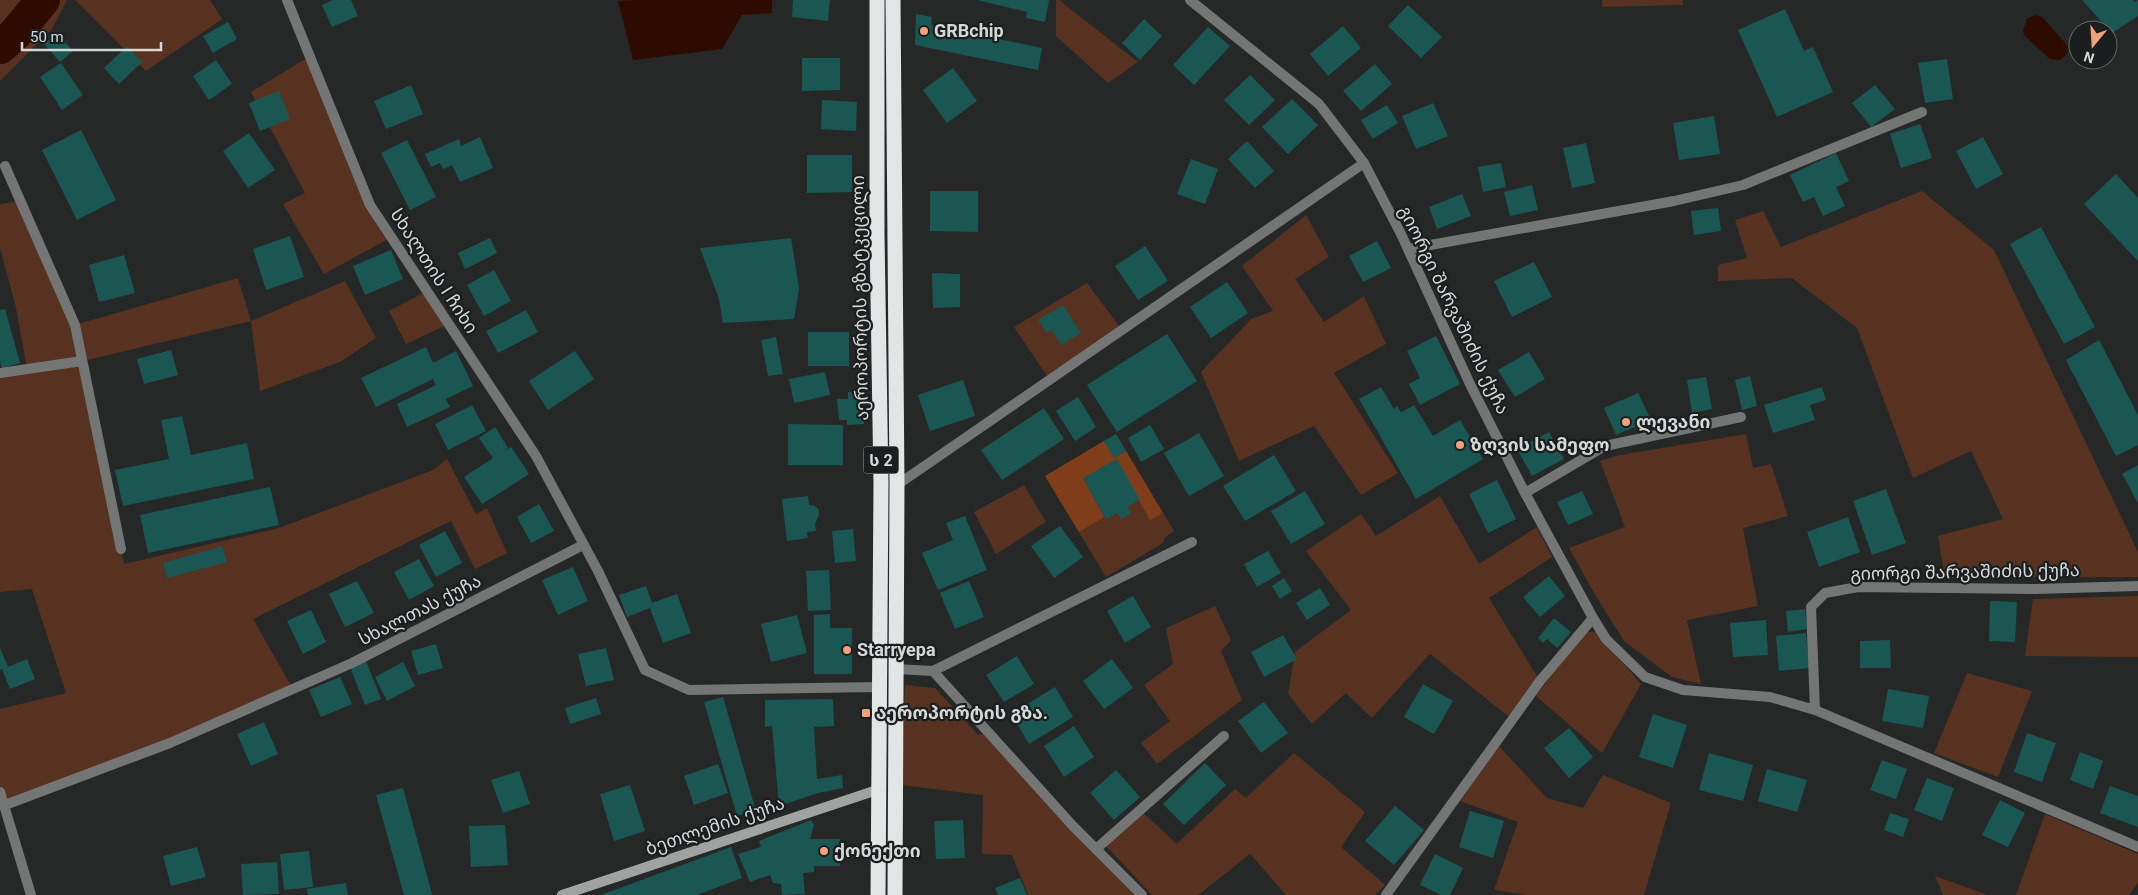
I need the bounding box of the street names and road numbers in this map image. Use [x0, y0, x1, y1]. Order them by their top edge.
street label: აეროპორტის გზატკეცილი [847, 175, 873, 421]
street label: გიორგი შარვაშიძის ქუჩა [1394, 202, 1514, 418]
street label: სხალთის I ჩიხი [385, 204, 483, 338]
road number: ს 2 [864, 446, 898, 474]
street label: გიორგი შარვაშიძის ქუჩა [1850, 559, 2080, 585]
street label: სხალთას ქუჩა [355, 570, 485, 650]
street label: ბეთლემის ქუჩა [642, 792, 788, 860]

